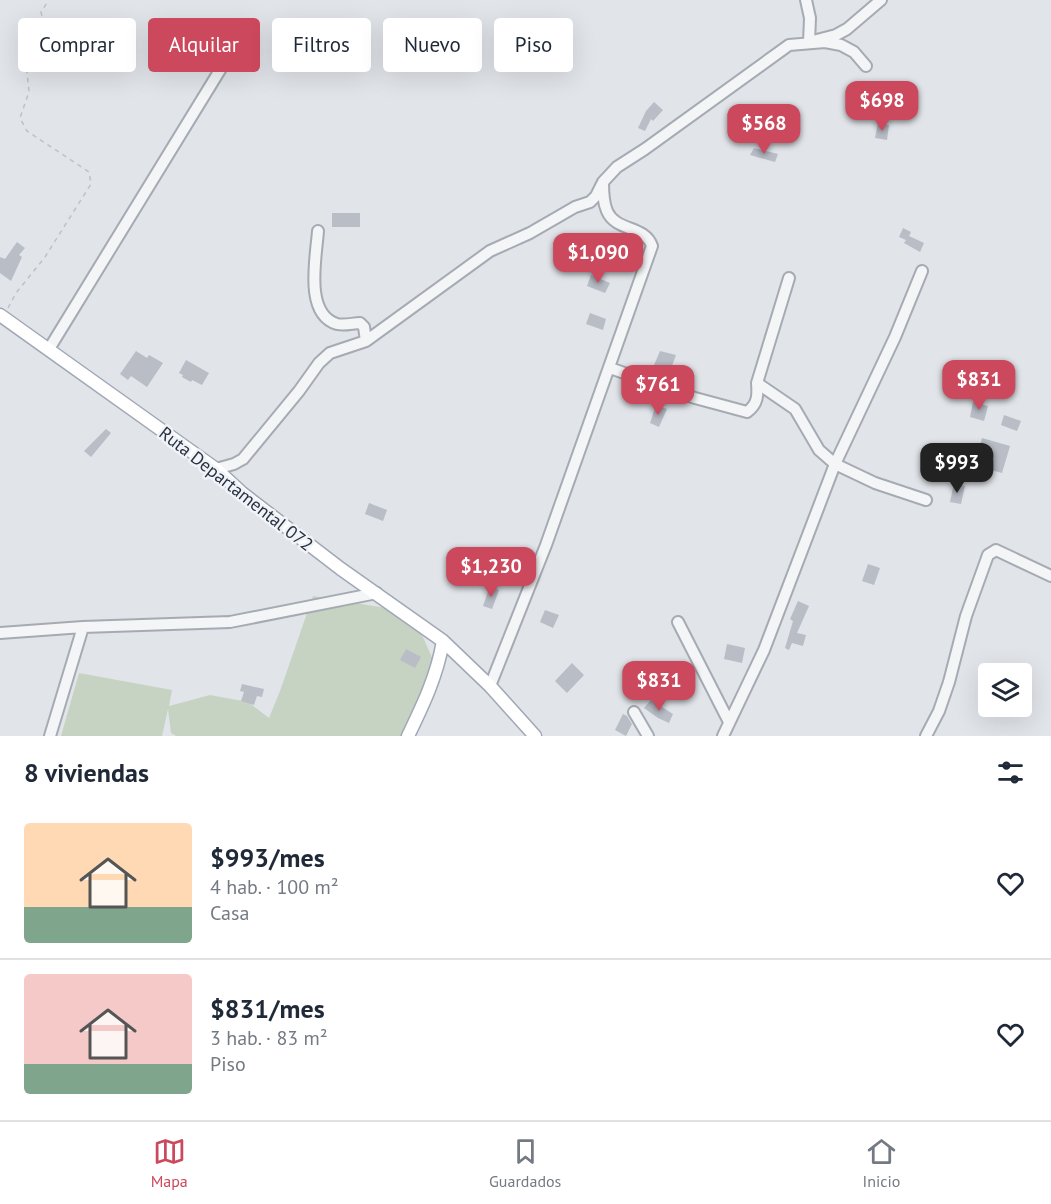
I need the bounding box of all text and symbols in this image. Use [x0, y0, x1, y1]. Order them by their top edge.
chip: Comprar [18, 18, 136, 72]
chip: Alquilar [148, 18, 260, 72]
chip: Filtros [272, 18, 371, 72]
chip: Nuevo [383, 18, 482, 72]
chip: Piso [494, 18, 573, 72]
pin: $698 [846, 81, 918, 132]
text: $698 [859, 87, 905, 113]
pin: $568 [728, 104, 800, 155]
text: $568 [741, 110, 787, 136]
pin: $1,090 [549, 233, 647, 284]
text: $1,090 [567, 239, 629, 265]
pin: $831 [943, 360, 1015, 411]
pin: $761 [622, 365, 694, 416]
text: $831 [956, 366, 1002, 392]
text: $761 [635, 371, 681, 397]
street label: Ruta Departamental 072 [155, 421, 318, 556]
pin: $993 [921, 443, 993, 494]
text: $993 [934, 449, 980, 475]
pin: $1,230 [442, 547, 540, 598]
text: $1,230 [460, 553, 522, 579]
pin: $831 [623, 661, 695, 712]
map controls [978, 663, 1032, 717]
button: layers [978, 663, 1032, 717]
text: $831 [636, 667, 682, 693]
text: 8 viviendas [24, 756, 149, 789]
icon: filters [994, 756, 1027, 789]
text: $993/mes [210, 841, 325, 874]
icon: home [72, 847, 144, 919]
icon: heart [994, 867, 1027, 900]
text: 4 hab. · 100 m² [210, 874, 339, 900]
text: Casa [210, 900, 249, 926]
text: $831/mes [210, 992, 325, 1025]
icon: home [72, 998, 144, 1070]
icon: heart [994, 1018, 1027, 1051]
text: 3 hab. · 83 m² [210, 1025, 328, 1051]
text: Piso [210, 1051, 246, 1077]
tab: Mapa [151, 1135, 188, 1191]
tab: Guardados [489, 1135, 561, 1191]
tab: Inicio [863, 1135, 900, 1191]

